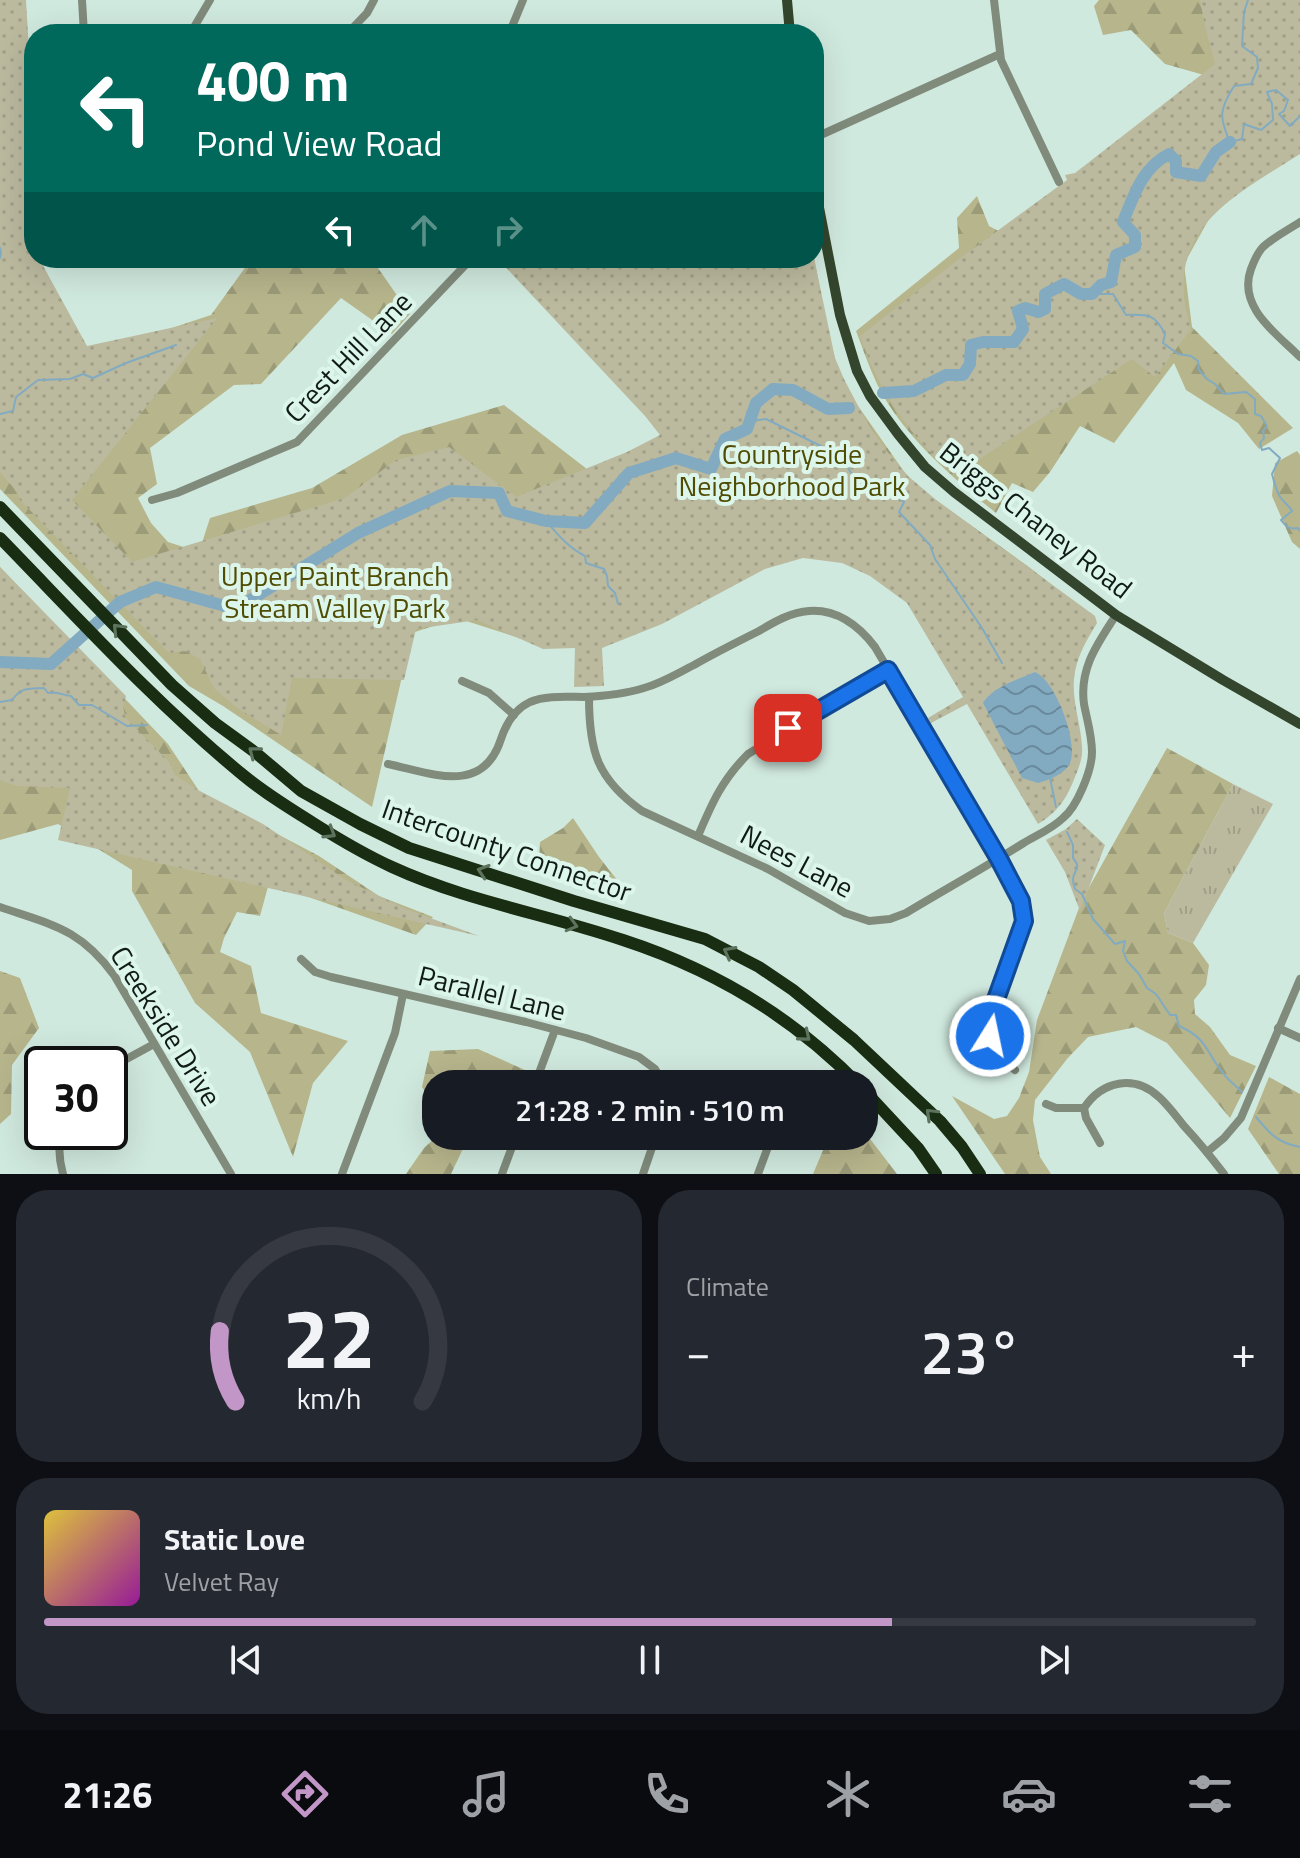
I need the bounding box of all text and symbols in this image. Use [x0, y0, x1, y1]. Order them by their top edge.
text: 400 m [196, 38, 349, 123]
icon: left [64, 56, 168, 160]
text: Pond View Road [196, 115, 443, 170]
icon: left [318, 208, 362, 252]
icon: ahead [402, 208, 446, 252]
icon: right [486, 208, 530, 252]
street label: Crest Hill Lane [274, 281, 422, 432]
street label: Briggs Chaney Road [931, 430, 1142, 609]
park label: Countryside Neighborhood Park [679, 432, 905, 507]
park label: Upper Paint Branch Stream Valley Park [221, 554, 449, 629]
one-way arrow [113, 624, 127, 638]
pin [754, 694, 822, 762]
icon: arrive [766, 706, 810, 750]
one-way arrow [249, 748, 263, 762]
street label: Intercounty Connector [376, 787, 638, 913]
street label: Nees Lane [733, 813, 862, 908]
one-way arrow [321, 823, 336, 839]
one-way arrow [476, 865, 490, 881]
one-way arrow [564, 916, 578, 932]
street label: Creekside Drive [100, 937, 233, 1114]
one-way arrow [723, 946, 738, 961]
street label: Parallel Lane [414, 953, 570, 1032]
position arrow [948, 994, 1032, 1078]
one-way arrow [795, 1026, 810, 1040]
speed limit sign: 30 [24, 1046, 128, 1150]
text: 21:28 · 2 min · 510 m [515, 1087, 785, 1133]
one-way arrow [926, 1108, 940, 1123]
text: Climate [686, 1267, 769, 1306]
text: 22 [282, 1274, 376, 1400]
text: 23° [921, 1306, 1021, 1397]
text: − [686, 1318, 711, 1385]
text: + [1231, 1318, 1256, 1385]
text: km/h [297, 1377, 361, 1420]
text: Static Love [164, 1516, 305, 1562]
text: Velvet Ray [164, 1562, 279, 1601]
icon: previous [224, 1638, 268, 1682]
icon: pause [628, 1638, 672, 1682]
icon: next [1032, 1638, 1076, 1682]
icon: directions [277, 1766, 333, 1822]
icon: music [458, 1766, 514, 1822]
icon: phone [639, 1766, 695, 1822]
icon: climate [820, 1766, 876, 1822]
icon: car [1001, 1766, 1057, 1822]
icon: filters [1182, 1766, 1238, 1822]
text: 21:26 [62, 1767, 152, 1822]

